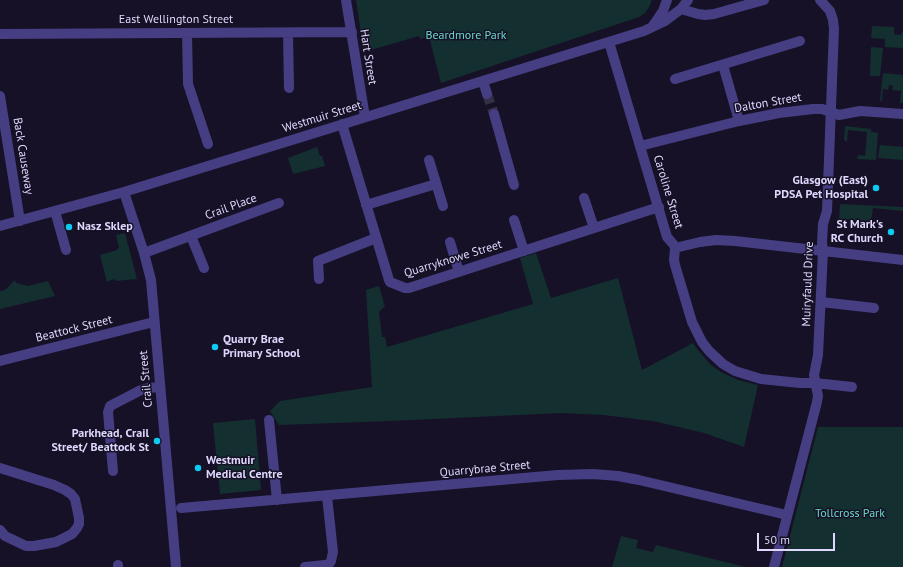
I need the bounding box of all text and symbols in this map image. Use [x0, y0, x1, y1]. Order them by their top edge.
street label: East Wellington Street [119, 13, 233, 27]
street label: Hart Street [356, 28, 380, 86]
park label: Beardmore Park [425, 29, 507, 43]
street label: Dalton Street [733, 90, 803, 116]
street label: Westmuir Street [281, 98, 363, 136]
street label: Back Causeway [10, 116, 36, 196]
street label: Caroline Street [650, 153, 686, 231]
place label: Glasgow (East) PDSA Pet Hospital [774, 174, 868, 202]
marker: Glasgow (East) PDSA Pet Hospital [871, 183, 881, 193]
street label: Crail Place [203, 191, 259, 223]
place label: St Mark's RC Church [831, 218, 883, 246]
place label: Nasz Sklep [77, 220, 133, 234]
marker: Nasz Sklep [64, 222, 74, 232]
marker: St Mark's RC Church [886, 227, 896, 237]
street label: Quarryknowe Street [402, 237, 504, 281]
street label: Muiryfauld Drive [799, 241, 817, 327]
street label: Beattock Street [34, 313, 114, 345]
place label: Quarry Brae Primary School [223, 333, 300, 361]
marker: Quarry Brae Primary School [210, 342, 220, 352]
street label: Crail Street [136, 350, 156, 408]
place label: Parkhead, Crail Street/ Beattock St [52, 427, 149, 455]
marker: Parkhead, Crail Street/ Beattock St [152, 436, 162, 446]
place label: Westmuir Medical Centre [206, 454, 283, 482]
street label: Quarrybrae Street [439, 458, 531, 480]
marker: Westmuir Medical Centre [193, 463, 203, 473]
park label: Tollcross Park [815, 507, 885, 521]
scale bar [759, 525, 837, 551]
text: 50 m [764, 532, 790, 547]

